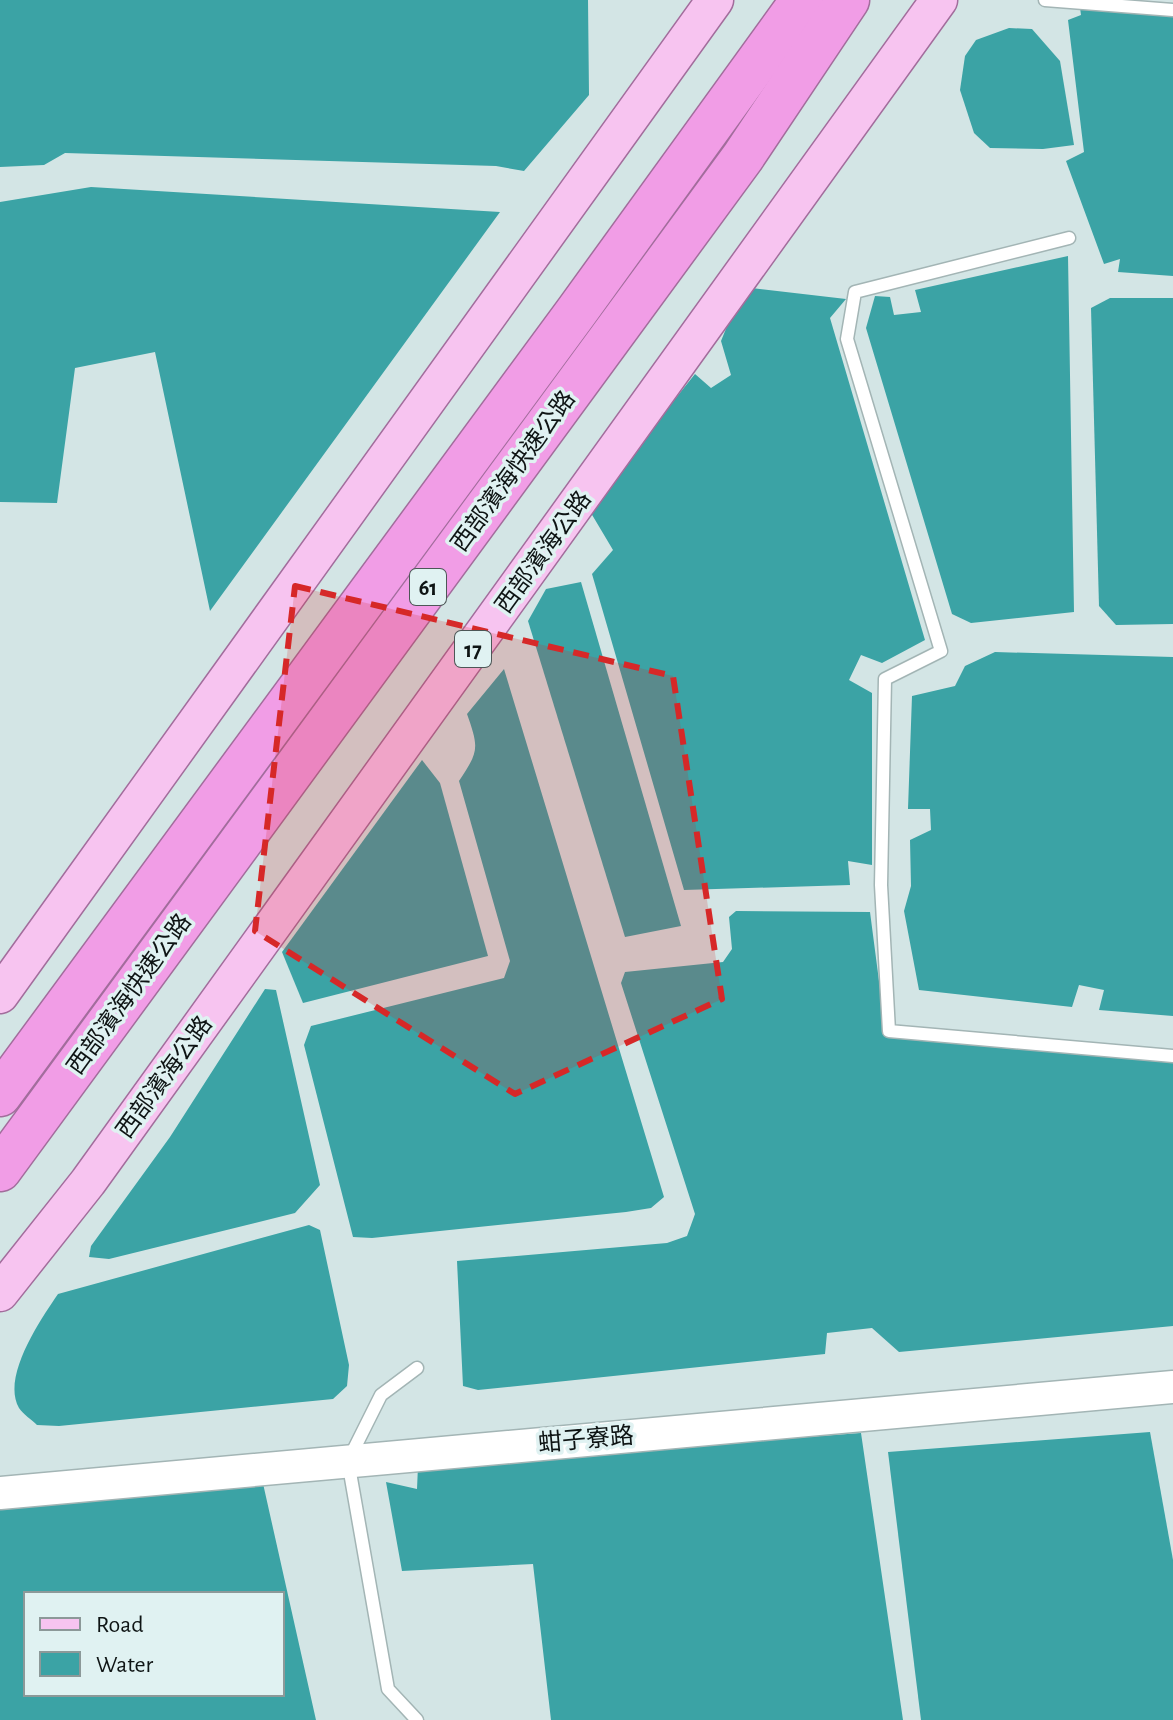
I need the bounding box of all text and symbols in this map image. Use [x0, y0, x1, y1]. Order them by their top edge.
street label: 西部濱海快速公路 [446, 386, 580, 556]
street label: 西部濱海公路 [490, 486, 596, 618]
road number: 61 [410, 569, 446, 605]
road number: 17 [455, 631, 491, 667]
street label: 西部濱海快速公路 [62, 909, 196, 1079]
street label: 西部濱海公路 [111, 1011, 217, 1143]
street label: 蚶子寮路 [537, 1422, 635, 1456]
legend [24, 1592, 284, 1696]
text: Road [96, 1613, 144, 1637]
text: Water [96, 1653, 154, 1677]

